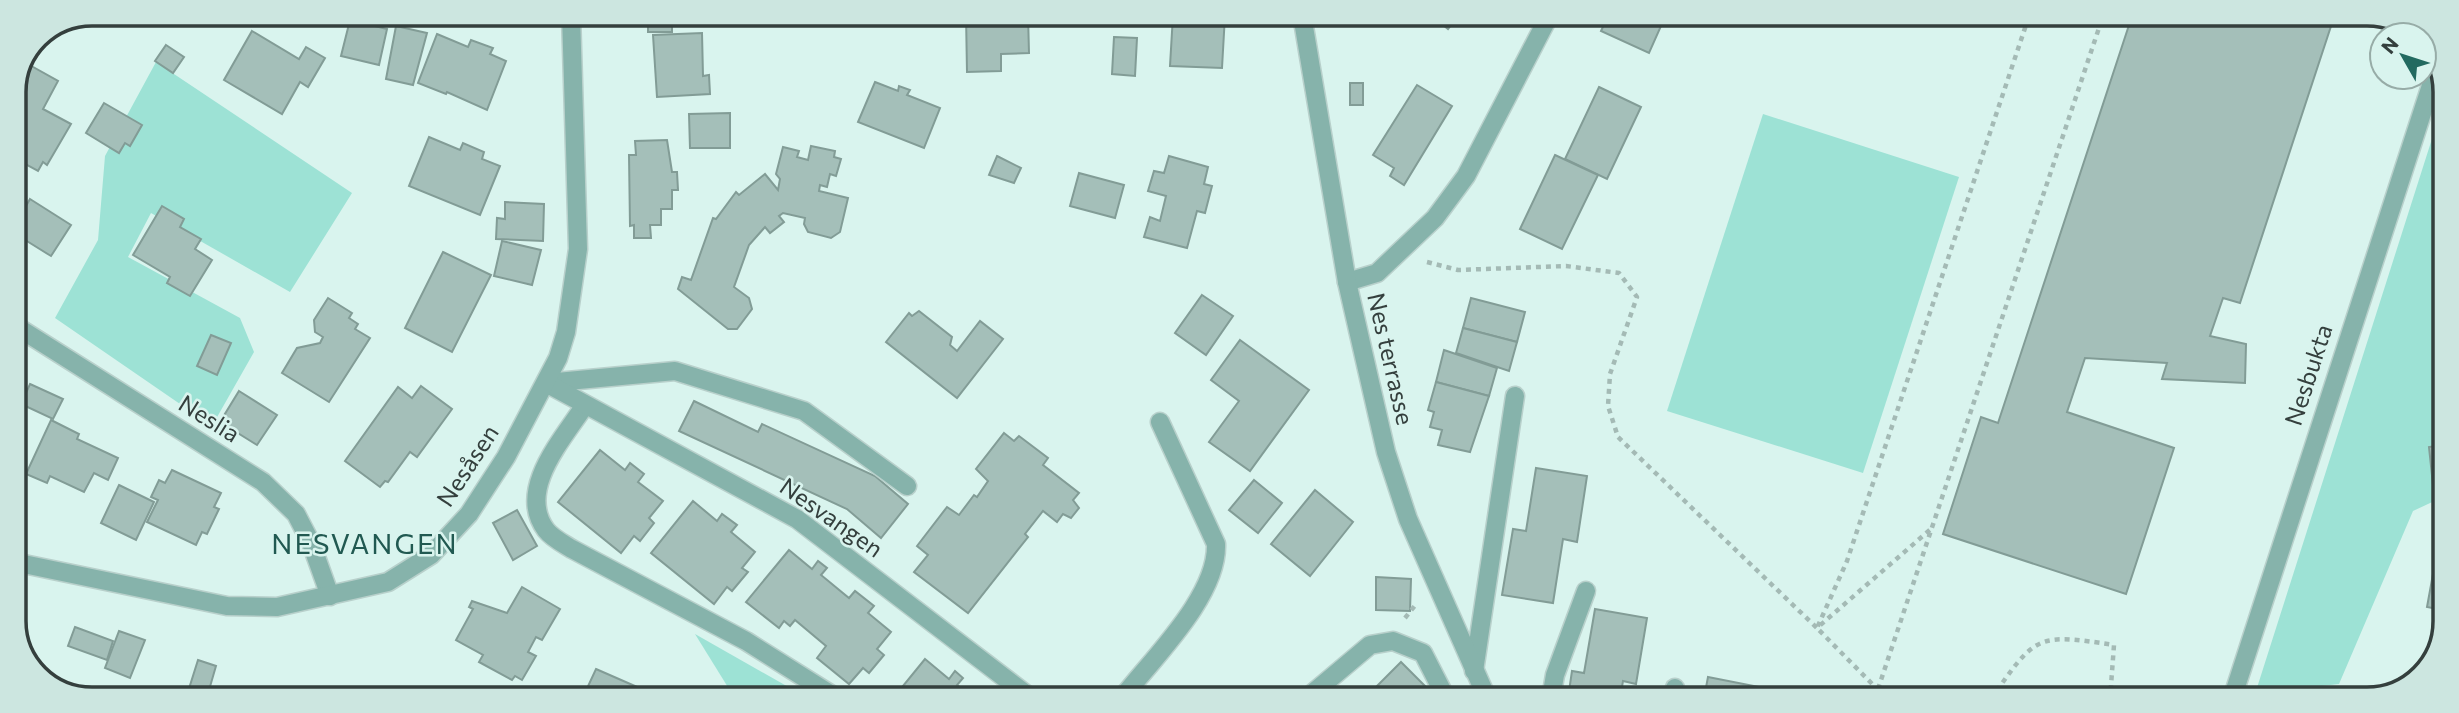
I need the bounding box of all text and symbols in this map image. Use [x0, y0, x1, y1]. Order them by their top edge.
north arrow [2368, 21, 2438, 91]
text: N [2376, 32, 2403, 58]
street label: Nes terrasse [1362, 290, 1421, 427]
street label: Nesbukta [2278, 320, 2338, 429]
street label: Neslia [174, 388, 246, 448]
street label: Nesåsen [430, 419, 504, 511]
street label: Nesvangen [775, 471, 889, 563]
district label: NESVANGEN [271, 526, 459, 560]

